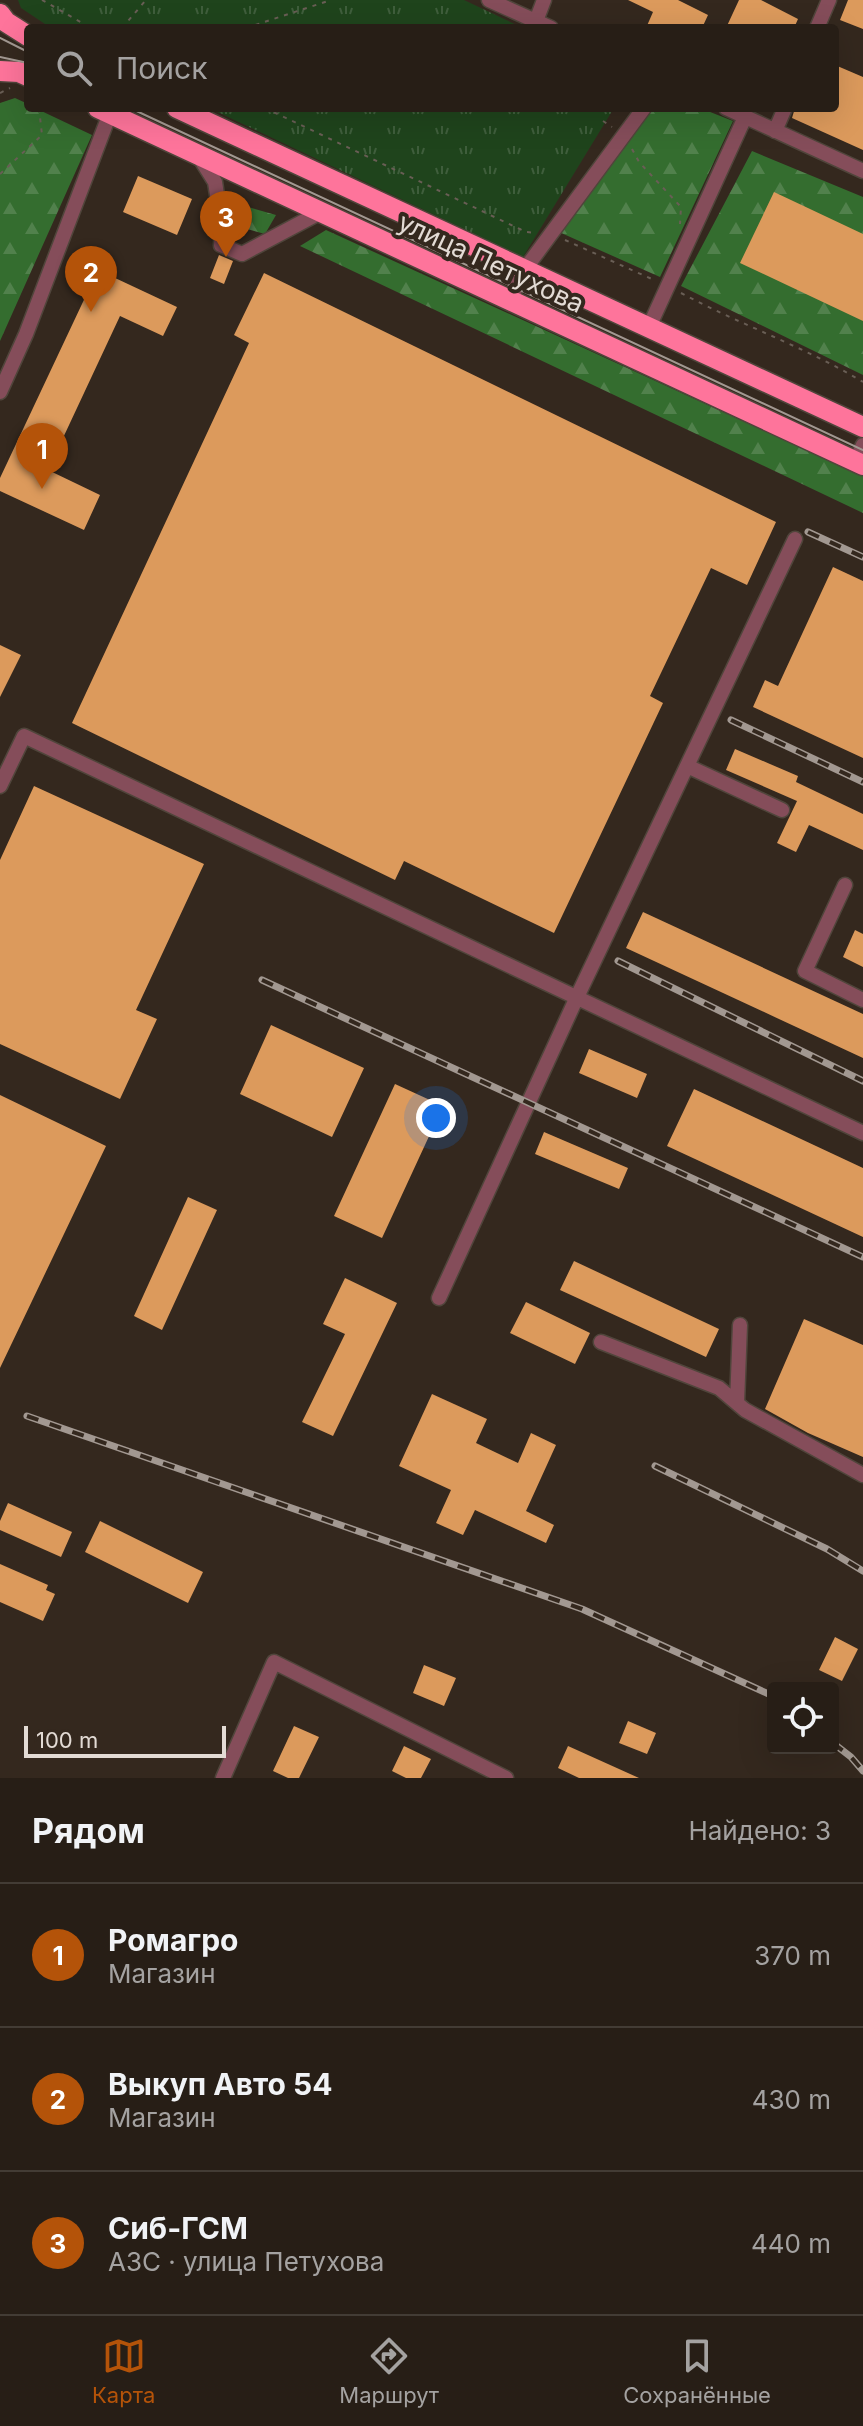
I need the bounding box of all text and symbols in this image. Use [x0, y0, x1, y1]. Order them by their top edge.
search box [24, 24, 839, 112]
icon: search [52, 46, 96, 90]
text: Поиск [116, 50, 207, 86]
pin: 3 [200, 191, 252, 257]
street label: улица Петухова [393, 206, 589, 319]
pin: 2 [65, 246, 117, 312]
pin: 1 [16, 423, 68, 489]
your location [416, 1098, 456, 1138]
map controls [767, 1682, 839, 1754]
button: locate [767, 1682, 839, 1754]
scale bar [24, 1722, 226, 1758]
text: 100 m [36, 1727, 98, 1753]
text: Рядом [32, 1810, 145, 1851]
text: Найдено: 3 [688, 1815, 831, 1846]
text: Ромагро [108, 1922, 238, 1958]
text: 1 [52, 1940, 64, 1971]
text: 370 m [754, 1940, 831, 1971]
text: Магазин [108, 1958, 216, 1989]
text: Выкуп Авто 54 [108, 2066, 333, 2102]
text: 2 [50, 2084, 66, 2115]
text: 430 m [752, 2084, 831, 2115]
text: Магазин [108, 2102, 216, 2133]
text: Сиб-ГСМ [108, 2210, 248, 2246]
text: 3 [50, 2228, 66, 2259]
text: 440 m [751, 2228, 831, 2259]
text: АЗС · улица Петухова [108, 2246, 384, 2277]
tab: Карта [92, 2334, 155, 2408]
tab: Маршрут [339, 2334, 439, 2408]
tab: Сохранённые [623, 2334, 771, 2408]

